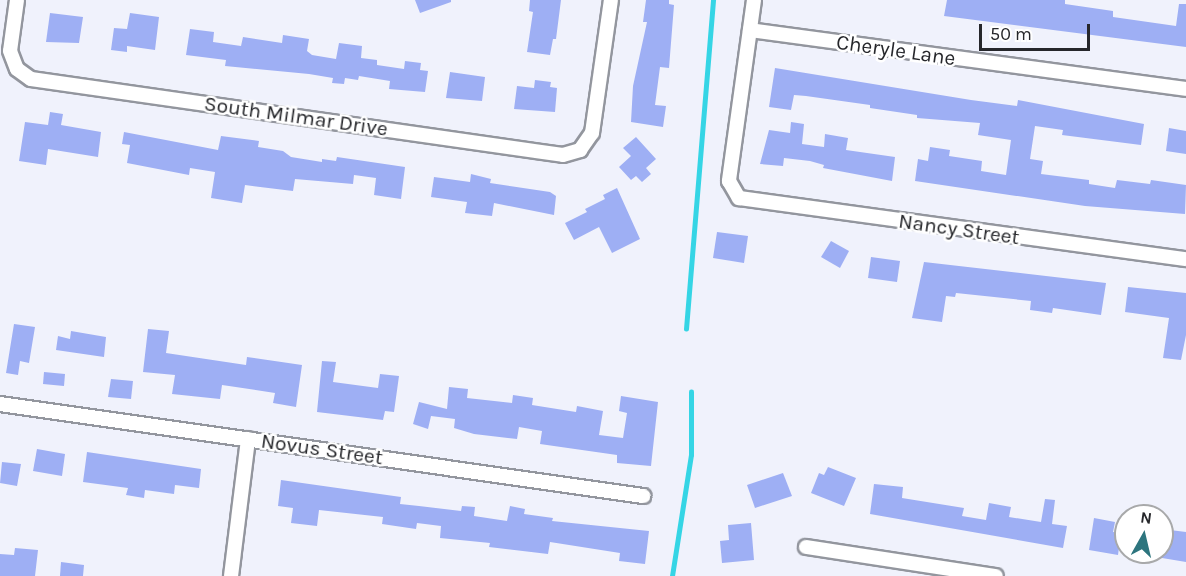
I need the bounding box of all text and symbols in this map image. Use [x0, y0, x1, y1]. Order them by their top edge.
scale bar [982, 12, 1093, 50]
text: 50 m [990, 23, 1032, 45]
street label: Cheryle Lane [835, 29, 957, 71]
street label: South Milmar Drive [203, 91, 389, 141]
street label: Nancy Street [897, 208, 1021, 250]
street label: Novus Street [259, 428, 385, 470]
north arrow [1114, 504, 1174, 564]
text: N [1139, 507, 1153, 528]

